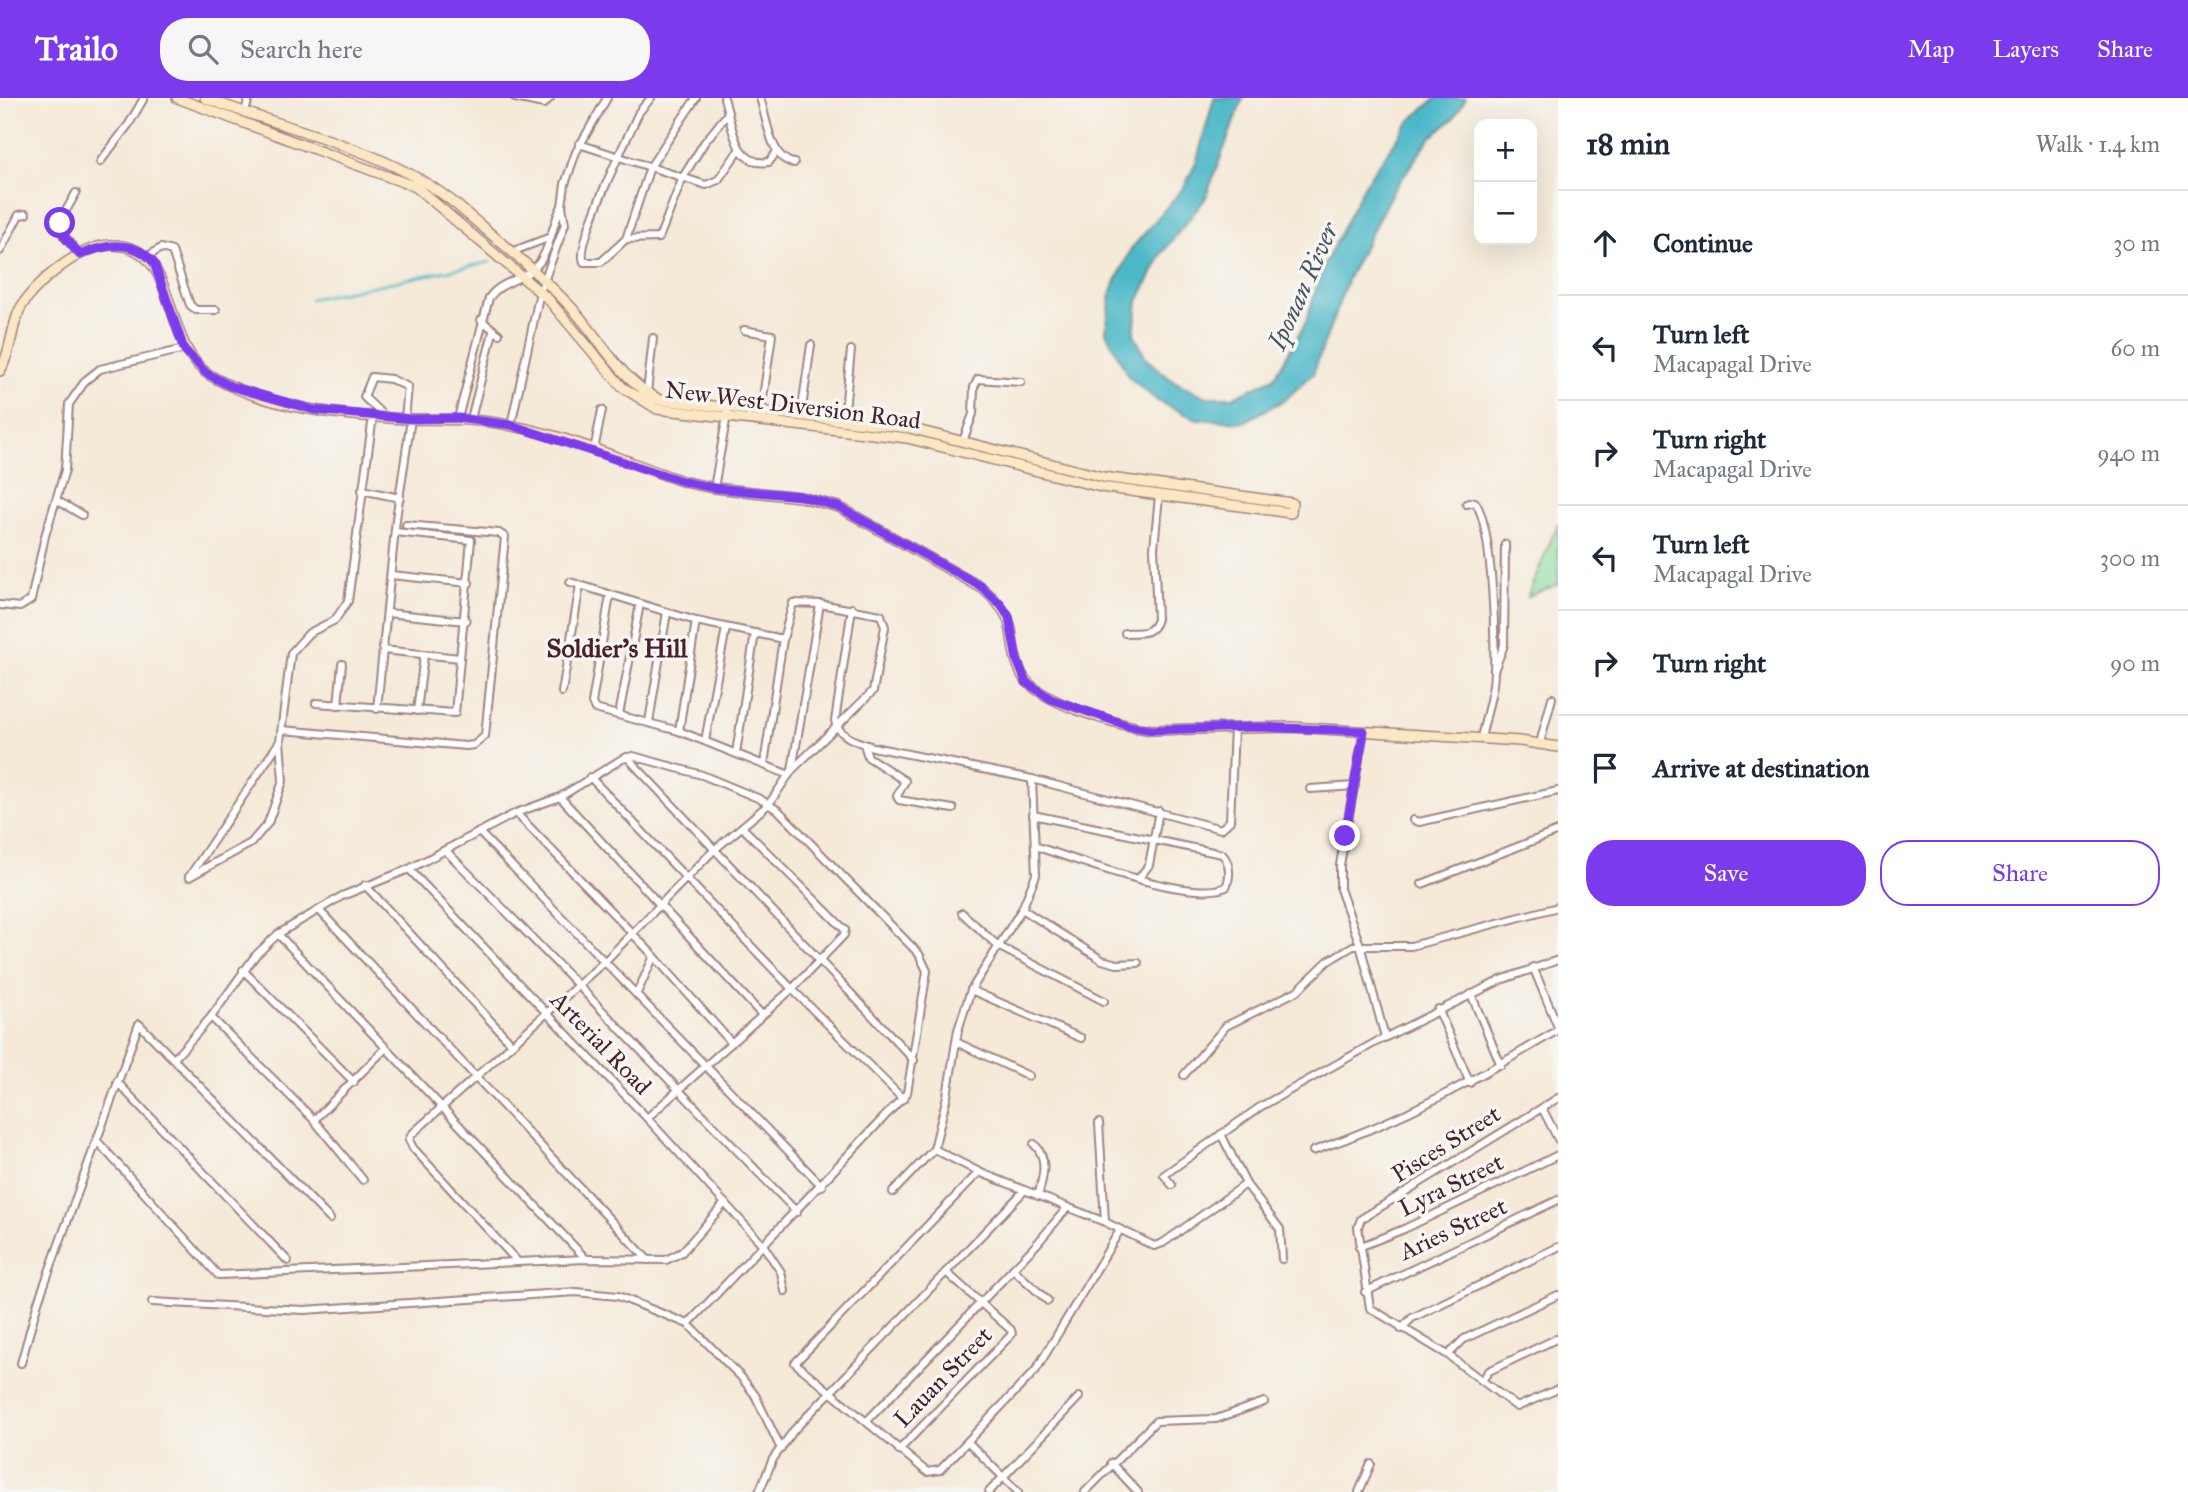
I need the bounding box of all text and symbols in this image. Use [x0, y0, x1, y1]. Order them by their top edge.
search box [160, 18, 650, 81]
text: Trailo [35, 29, 118, 69]
icon: search [184, 30, 222, 68]
text: Search here [240, 33, 363, 65]
text: Map [1908, 34, 1955, 64]
text: Layers [1993, 34, 2059, 64]
text: Share [2097, 34, 2153, 64]
map controls [1474, 119, 1537, 245]
button: + [1474, 119, 1537, 182]
text: 18 min [1586, 126, 1670, 162]
text: Walk · 1.4 km [2036, 130, 2160, 158]
button: − [1474, 182, 1537, 245]
route start [44, 207, 75, 238]
water label: Iponan River [1260, 216, 1347, 356]
icon: ahead [1586, 224, 1624, 262]
text: Continue [1653, 227, 1753, 259]
text: 30 m [2113, 229, 2160, 257]
text: Turn left [1653, 318, 1749, 350]
icon: left [1586, 329, 1624, 367]
text: 60 m [2111, 334, 2160, 362]
text: Macapagal Drive [1653, 350, 1812, 378]
street label: New West Diversion Road [663, 374, 923, 436]
text: Turn right [1653, 423, 1766, 455]
icon: right [1586, 434, 1624, 472]
text: 940 m [2097, 439, 2160, 467]
text: Macapagal Drive [1653, 455, 1812, 483]
text: Turn left [1653, 528, 1749, 560]
icon: left [1586, 539, 1624, 577]
text: 300 m [2100, 544, 2160, 572]
text: Macapagal Drive [1653, 560, 1812, 588]
district label: Soldier's Hill [546, 632, 688, 664]
icon: right [1586, 644, 1624, 682]
text: Turn right [1653, 647, 1766, 679]
text: 90 m [2110, 649, 2160, 677]
icon: arrive [1586, 749, 1624, 787]
text: Arrive at destination [1653, 752, 1870, 784]
route end [1329, 820, 1360, 851]
button: Save [1586, 840, 1866, 906]
button: Share [1880, 840, 2160, 906]
street label: Arterial Road [544, 984, 658, 1101]
street label: Pisces Street [1386, 1098, 1506, 1189]
street label: Lyra Street [1394, 1147, 1509, 1223]
street label: Aries Street [1394, 1191, 1512, 1267]
street label: Lauan Street [888, 1320, 999, 1434]

